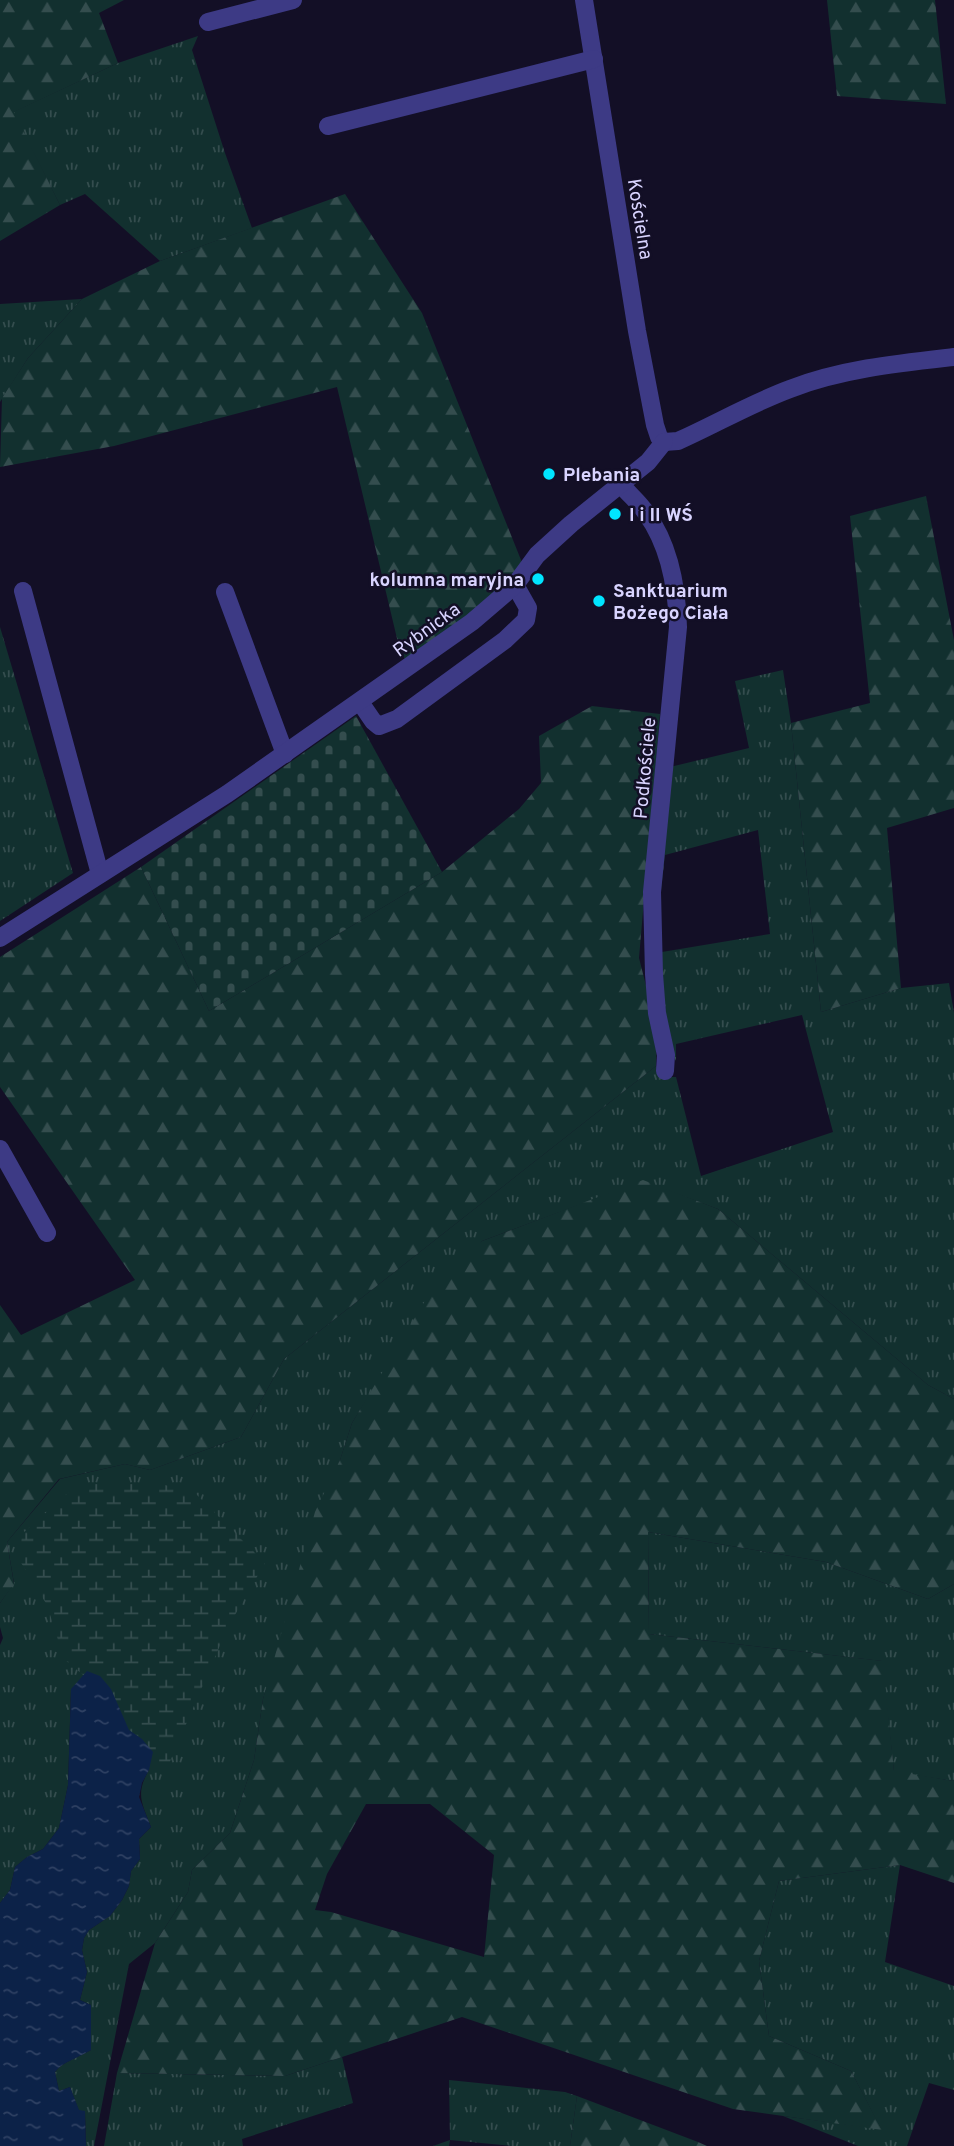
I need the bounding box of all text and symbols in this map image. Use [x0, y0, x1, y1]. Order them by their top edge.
street label: Kościelna [621, 177, 657, 262]
place label: Plebania [563, 464, 640, 488]
marker: Plebania [541, 466, 557, 482]
place label: I i II WŚ [629, 503, 693, 528]
marker: I i II WŚ [607, 506, 623, 522]
place label: kolumna maryjna [369, 569, 524, 593]
marker: kolumna maryjna [530, 571, 546, 587]
place label: Sanktuarium Bożego Ciała [613, 580, 729, 626]
marker: Sanktuarium Bożego Ciała [591, 593, 607, 609]
street label: Rybnicka [389, 598, 466, 663]
street label: Podkościele [630, 716, 662, 820]

